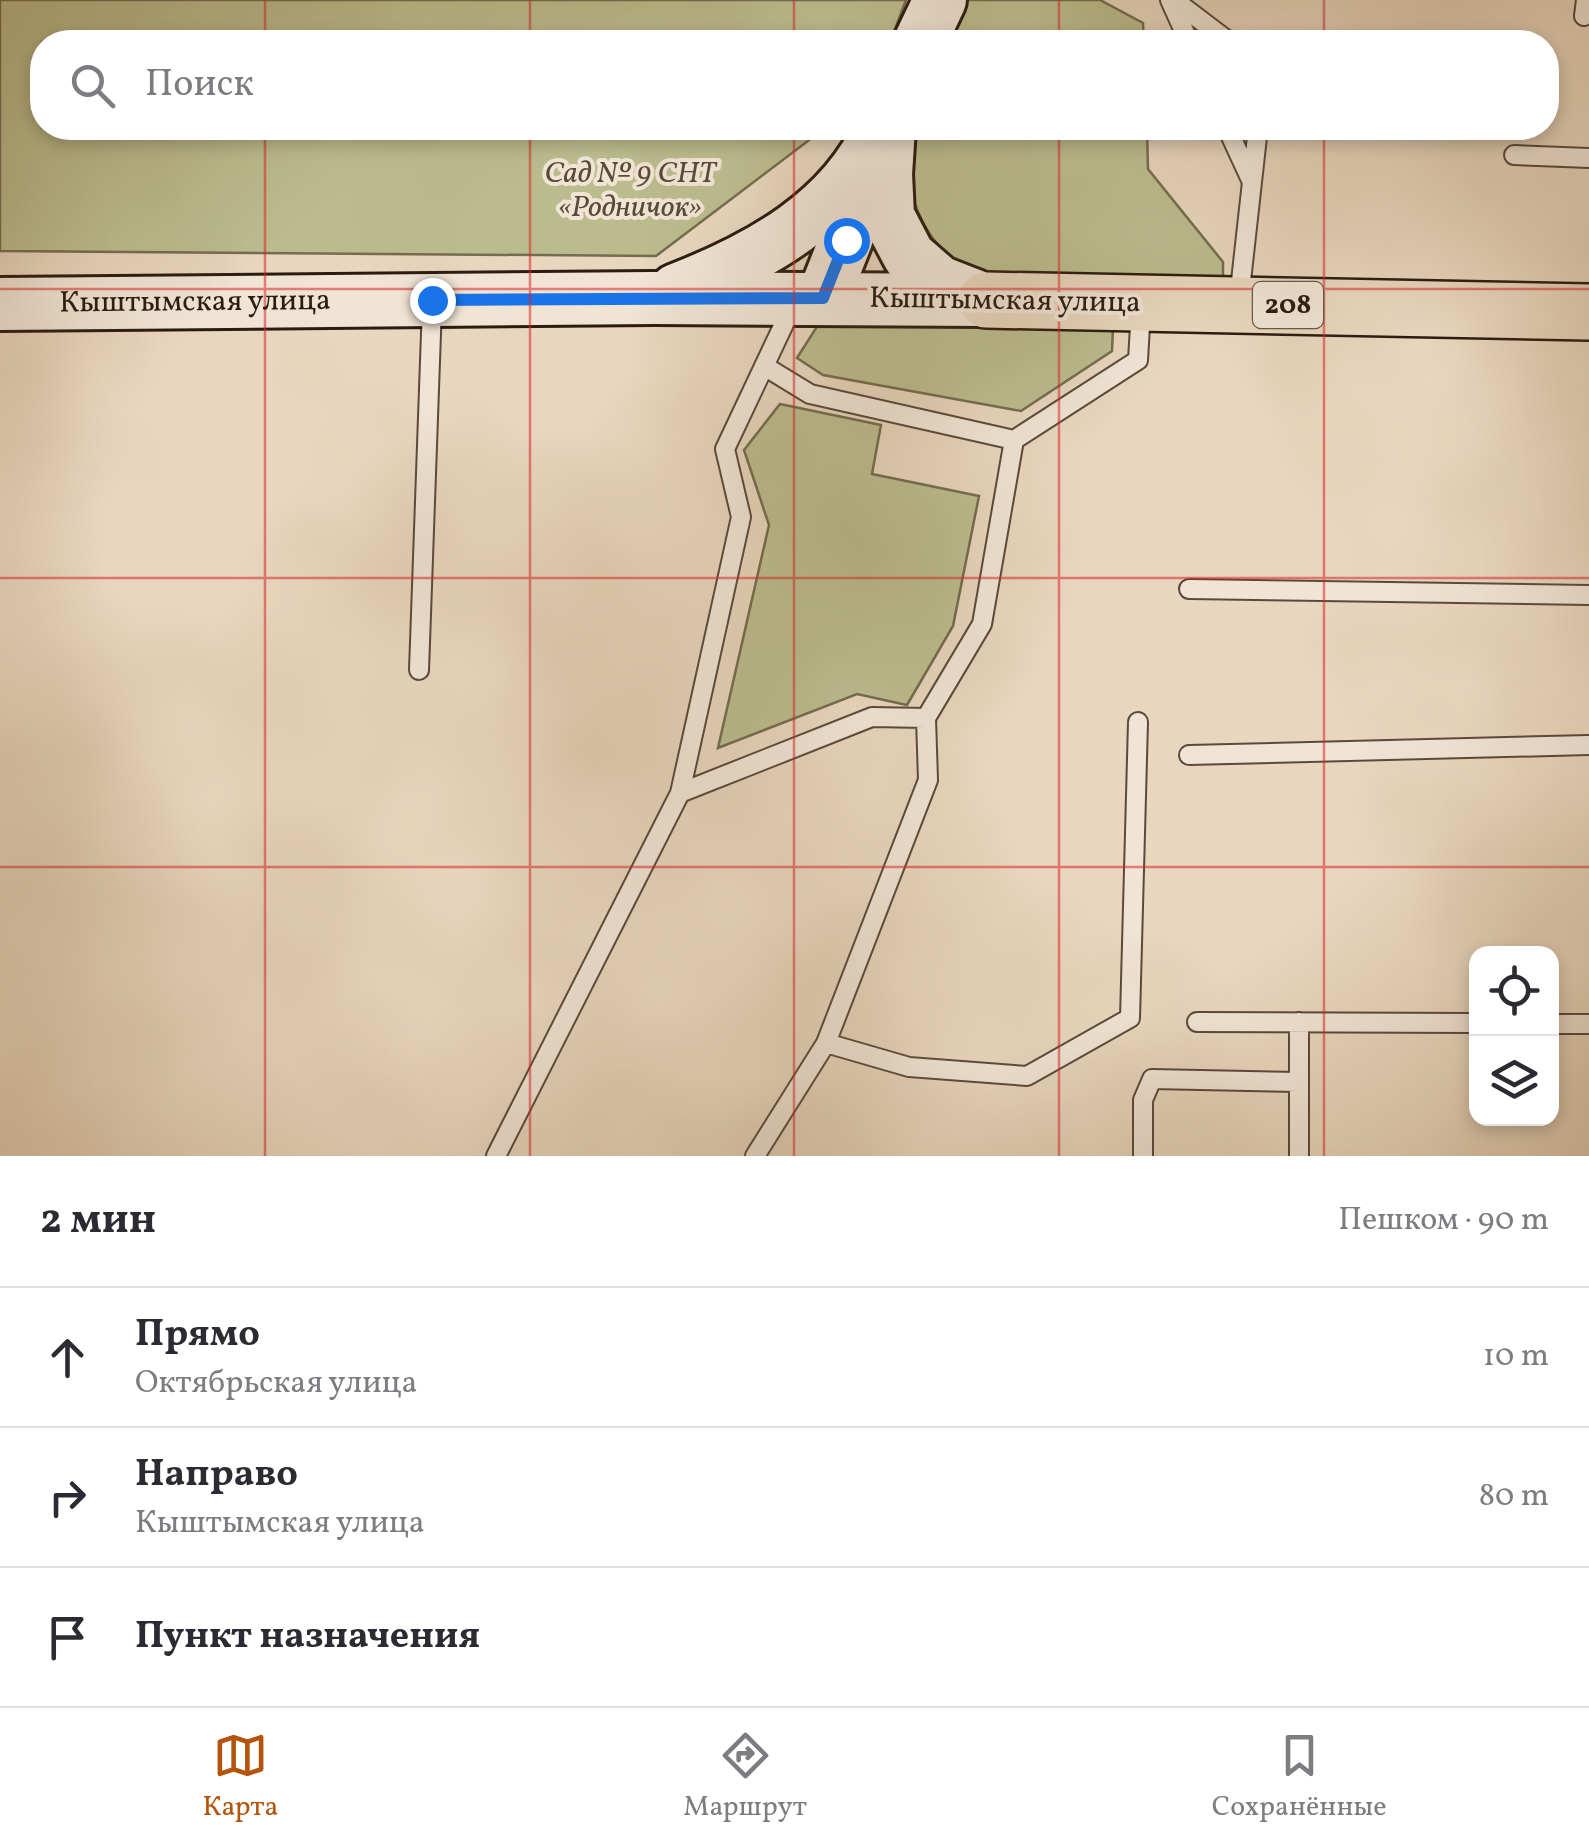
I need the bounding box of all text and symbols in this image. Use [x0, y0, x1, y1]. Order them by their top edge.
search box [30, 30, 1559, 140]
icon: search [65, 58, 120, 113]
text: Поиск [145, 59, 254, 112]
park label: Сад № 9 СНТ «Родничок» [544, 153, 718, 229]
route start [824, 218, 870, 264]
route end [410, 278, 456, 324]
street label: Кыштымская улица [869, 278, 1141, 324]
street label: Кыштымская улица [59, 280, 331, 324]
road number: 208 [1253, 282, 1323, 328]
map controls [1469, 946, 1559, 1126]
button: locate [1469, 946, 1559, 1036]
button: layers [1469, 1036, 1559, 1126]
text: 2 мин [40, 1192, 156, 1251]
text: Пешком · 90 m [1338, 1199, 1549, 1243]
text: Прямо [135, 1309, 260, 1362]
icon: ahead [40, 1330, 95, 1385]
text: 10 m [1483, 1335, 1549, 1379]
text: Октябрьская улица [135, 1362, 417, 1406]
text: Направо [135, 1449, 298, 1502]
icon: right [40, 1470, 95, 1525]
text: 80 m [1479, 1475, 1549, 1519]
text: Кыштымская улица [135, 1502, 425, 1546]
icon: arrive [40, 1610, 95, 1665]
text: Пункт назначения [135, 1611, 480, 1664]
tab: Карта [202, 1728, 278, 1827]
tab: Маршрут [683, 1728, 807, 1827]
tab: Сохранённые [1212, 1728, 1387, 1827]

